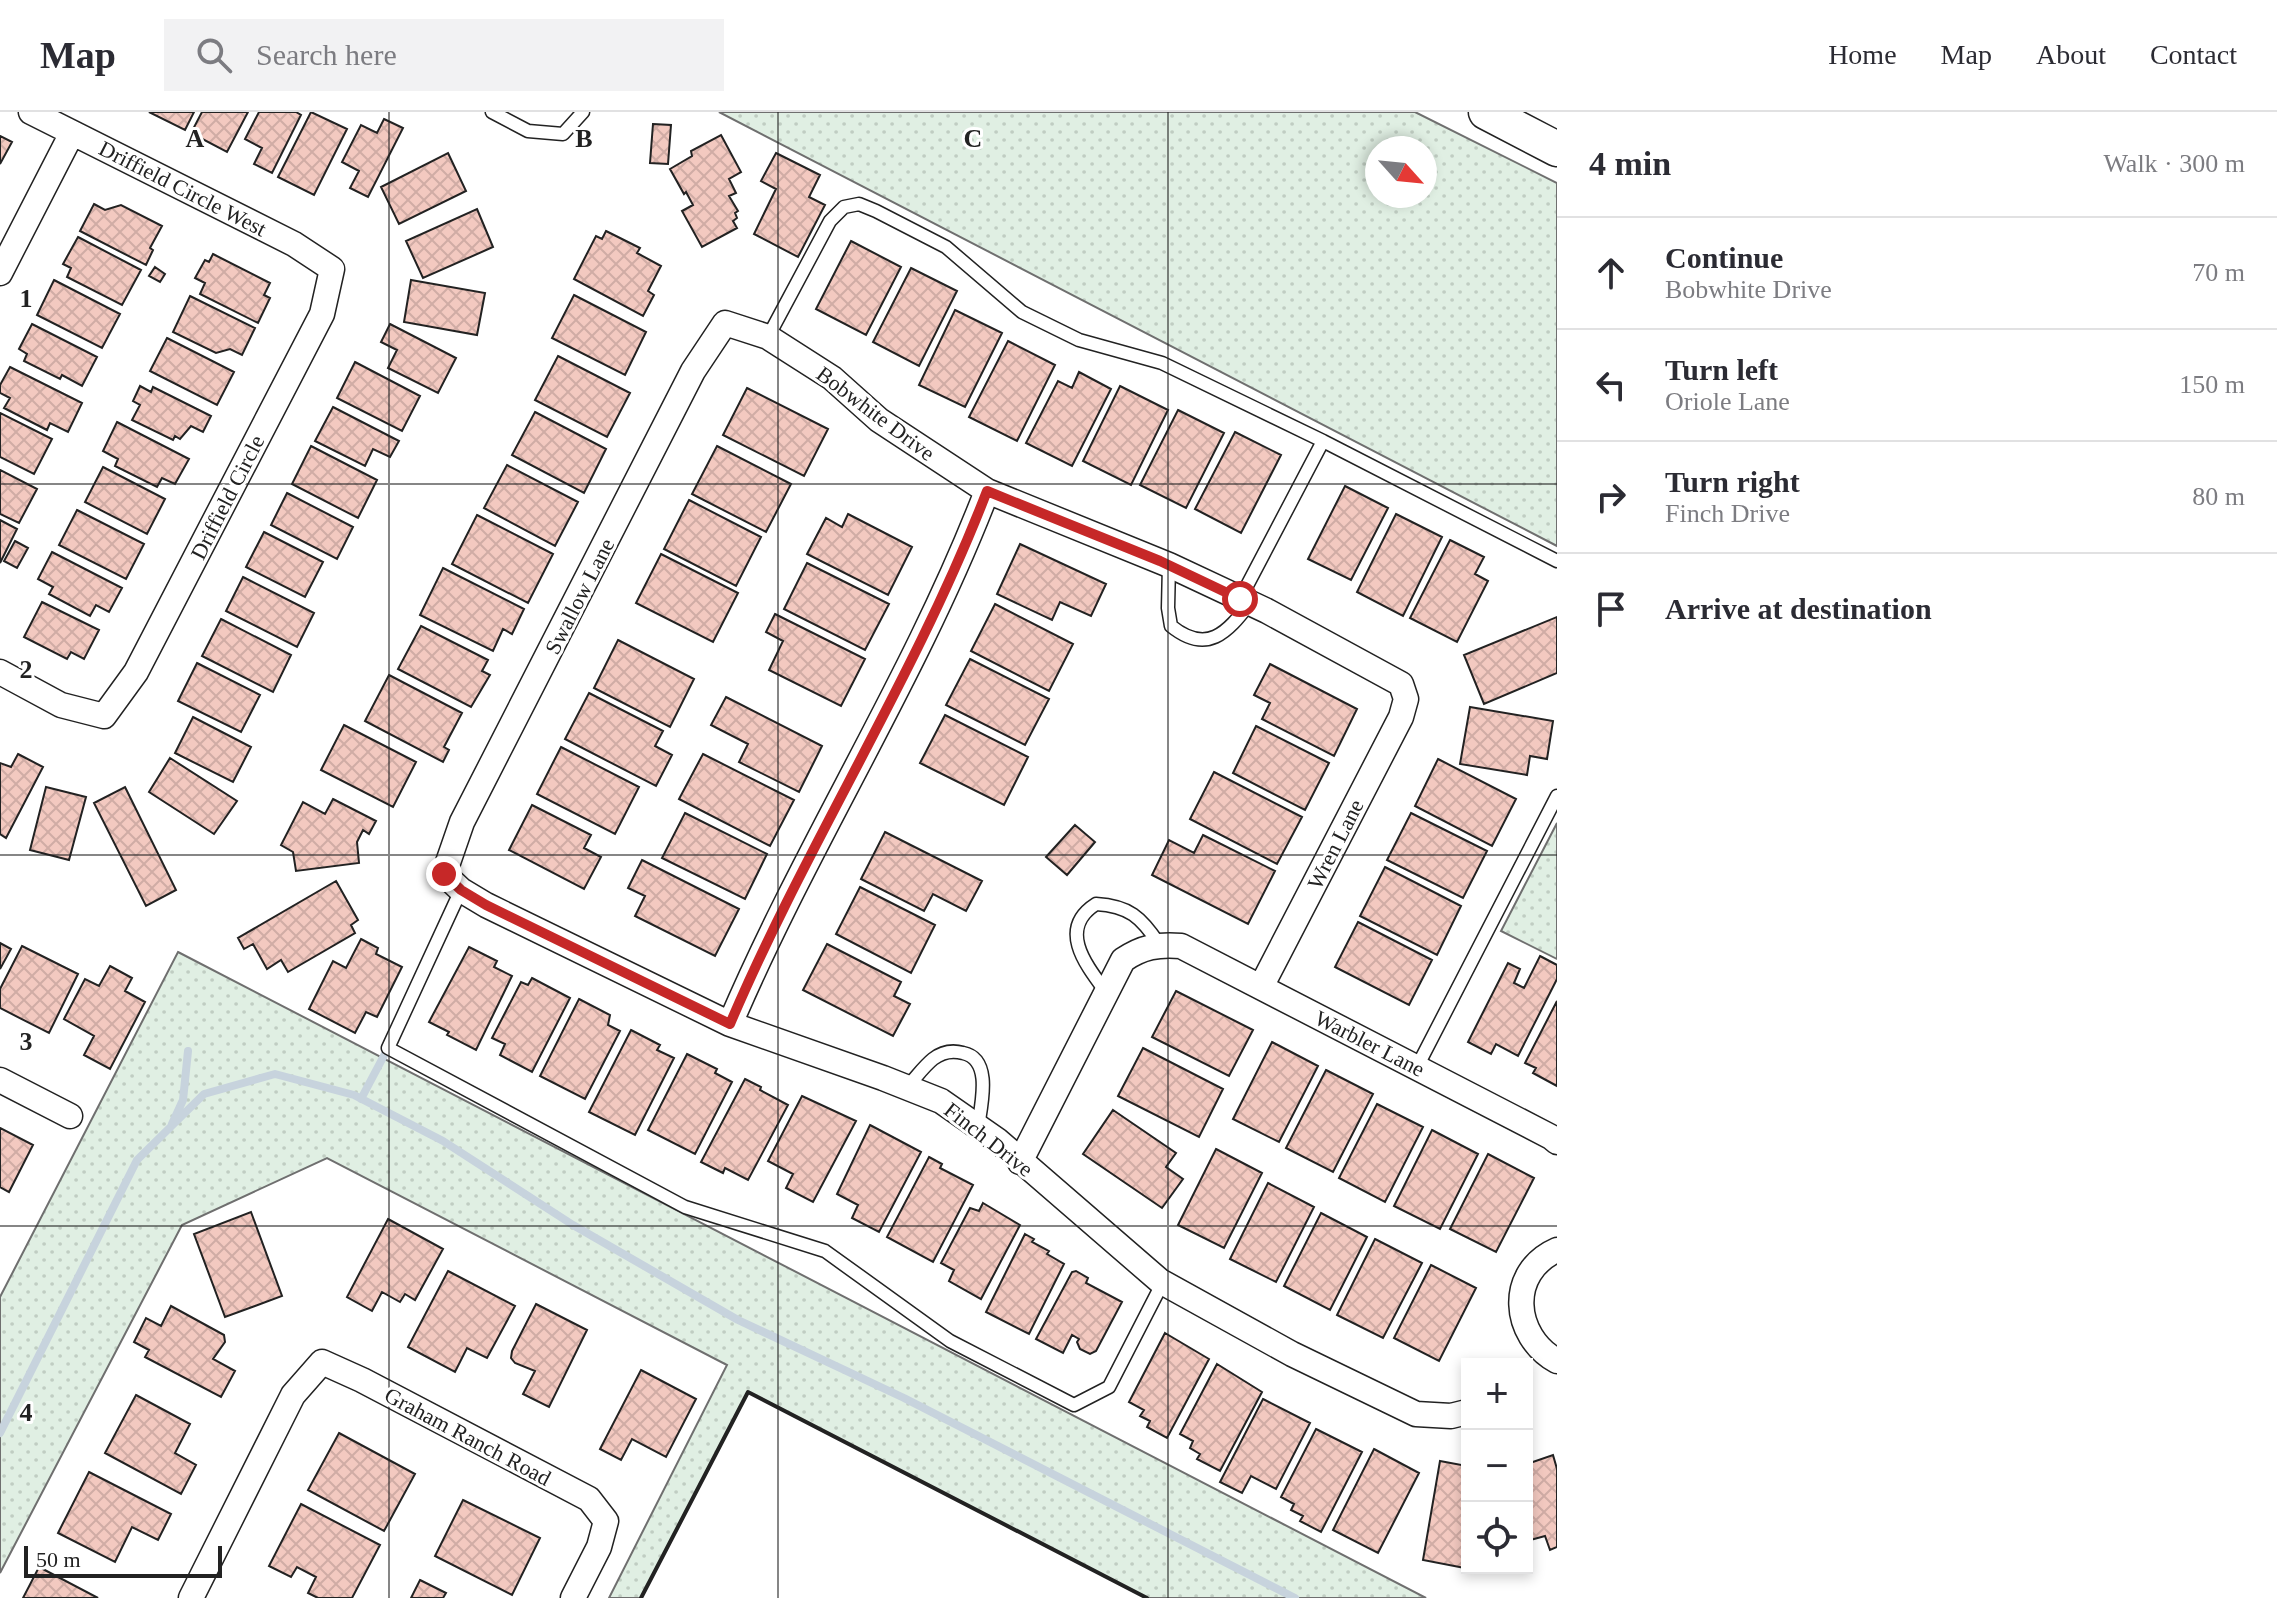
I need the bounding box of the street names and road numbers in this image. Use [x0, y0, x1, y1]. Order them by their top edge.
street label: Driffield Circle West [95, 135, 271, 241]
street label: Bobwhite Drive [812, 361, 940, 466]
street label: Driffield Circle [185, 431, 269, 563]
street label: Swallow Lane [540, 534, 619, 658]
street label: Wren Lane [1302, 795, 1369, 893]
street label: Warbler Lane [1311, 1005, 1429, 1082]
street label: Finch Drive [939, 1097, 1038, 1182]
street label: Graham Ranch Road [380, 1382, 555, 1491]

